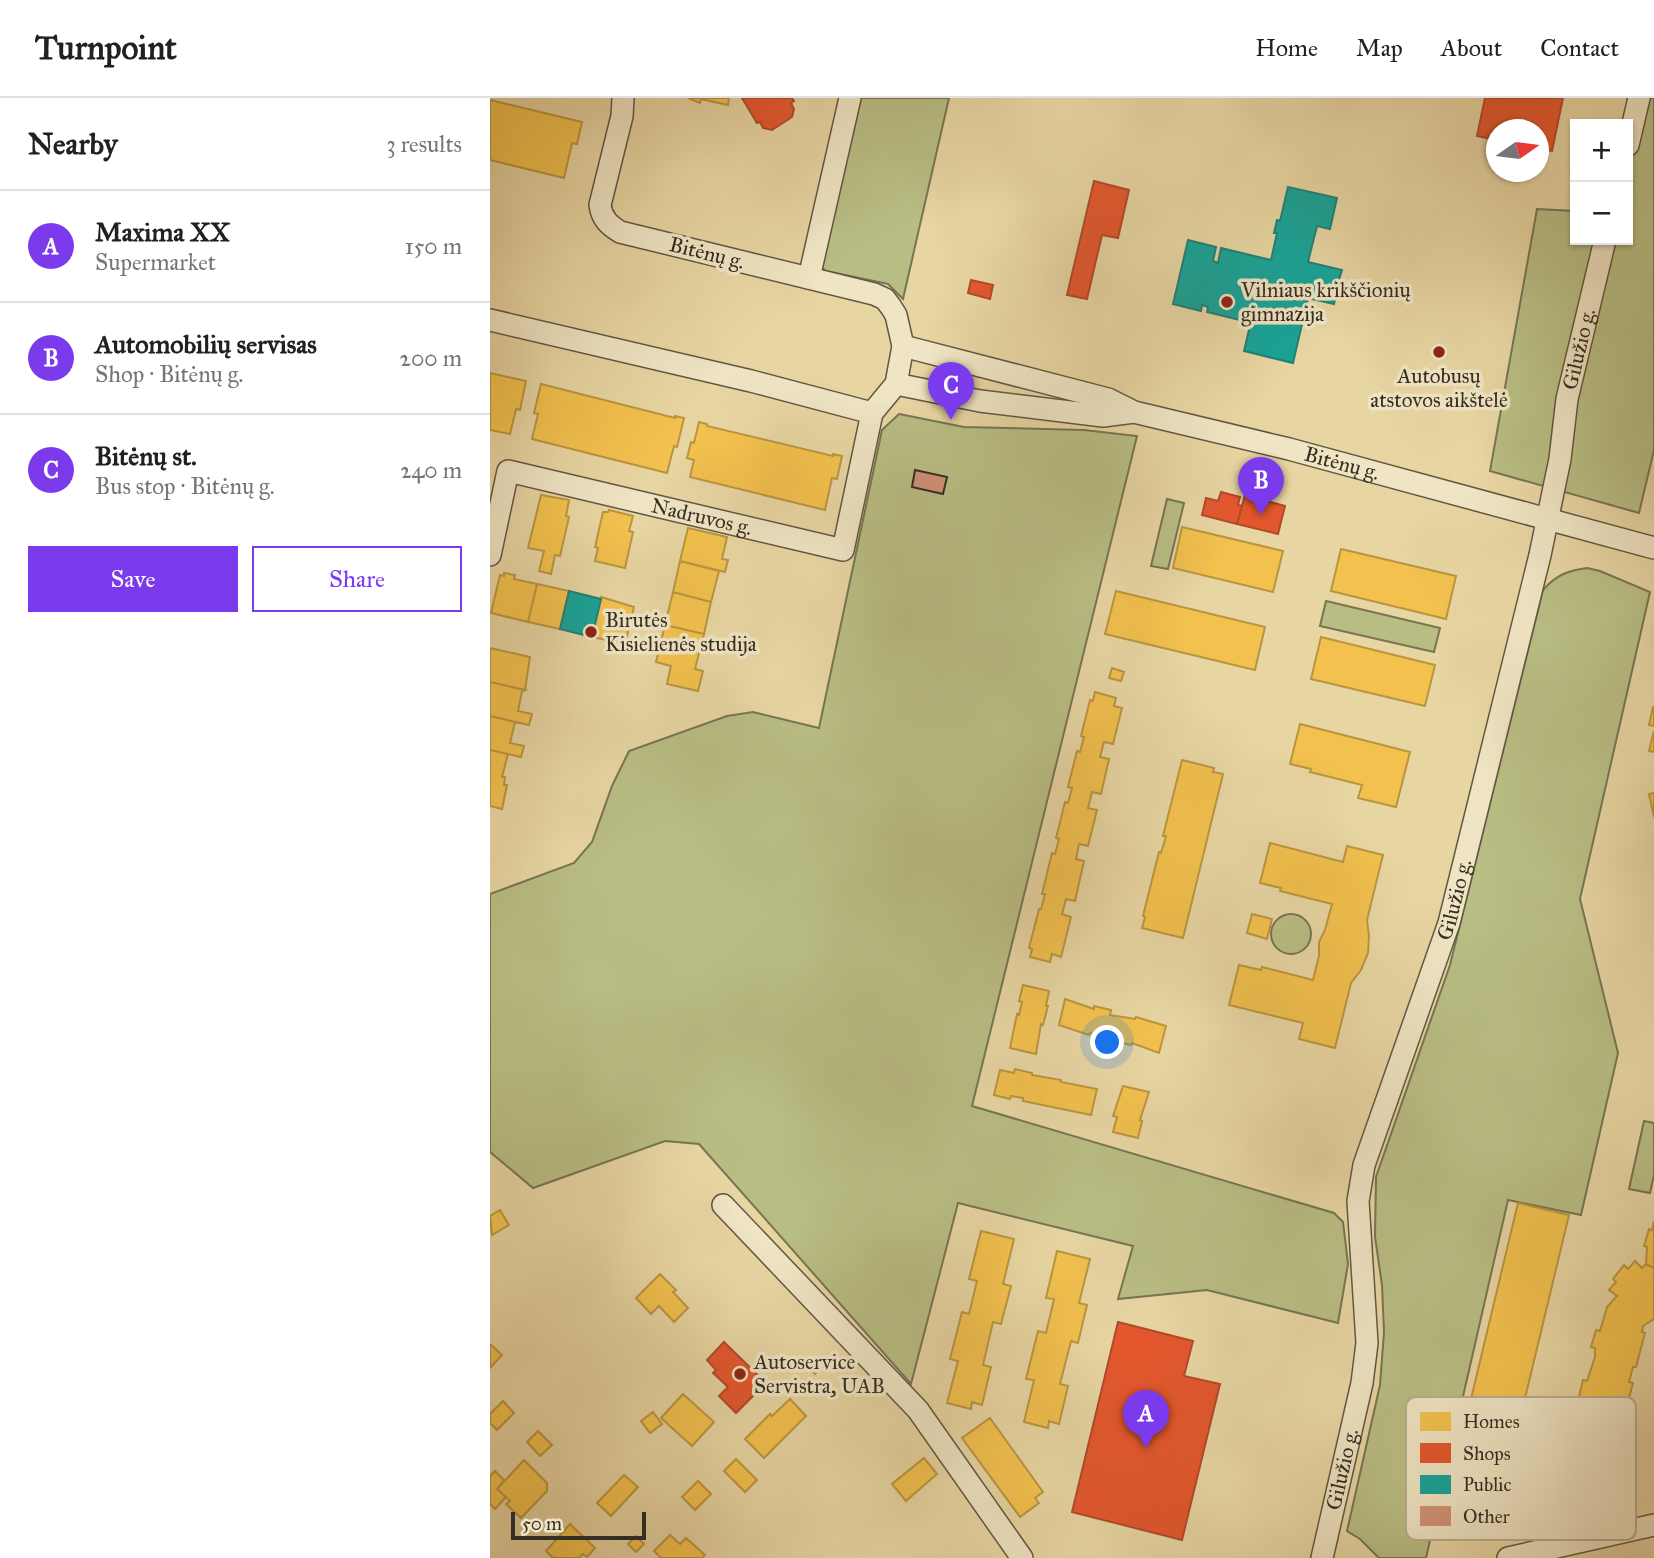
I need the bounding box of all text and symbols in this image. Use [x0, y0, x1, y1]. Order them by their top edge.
text: Turnpoint [35, 28, 177, 68]
text: Home [1255, 33, 1318, 63]
text: Map [1356, 33, 1403, 63]
text: About [1441, 33, 1502, 63]
text: Contact [1540, 33, 1619, 63]
north arrow [1486, 119, 1549, 182]
map controls [1570, 119, 1633, 245]
button: + [1570, 119, 1633, 182]
text: Nearby [28, 126, 118, 162]
text: 3 results [386, 130, 462, 158]
button: − [1570, 182, 1633, 245]
text: Maxima XX [95, 216, 230, 248]
street label: Bitėnų g. [667, 231, 747, 275]
text: A [43, 232, 59, 260]
text: 150 m [405, 232, 462, 260]
text: Supermarket [95, 248, 216, 276]
place label: Vilniaus krikščionių gimnazija [1240, 277, 1411, 327]
marker: Vilniaus krikščionių gimnazija [1219, 294, 1235, 310]
street label: Gilužio g. [1557, 306, 1601, 392]
text: Automobilių servisas [95, 328, 317, 360]
text: B [43, 344, 59, 372]
text: 200 m [400, 344, 462, 372]
marker: Autobusų atstovos aikštelė [1431, 344, 1447, 360]
text: Shop · Bitėnų g. [95, 360, 243, 388]
pin: C [928, 362, 974, 420]
place label: Autobusų atstovos aikštelė [1370, 363, 1508, 413]
text: Bitėnų st. [95, 440, 197, 472]
street label: Bitėnų g. [1301, 441, 1382, 486]
text: C [43, 456, 59, 484]
text: 240 m [400, 456, 462, 484]
pin: B [1238, 457, 1284, 515]
text: Bus stop · Bitėnų g. [95, 472, 275, 500]
street label: Nadruvos g. [649, 492, 755, 541]
button: Save [28, 546, 238, 612]
button: Share [252, 546, 462, 612]
place label: Birutės Kisielienės studija [605, 607, 757, 657]
marker: Birutės Kisielienės studija [583, 624, 599, 640]
street label: Gilužio g. [1431, 857, 1477, 944]
your location [1090, 1025, 1124, 1059]
place label: Autoservice Servistra, UAB [753, 1349, 885, 1399]
marker: Autoservice Servistra, UAB [732, 1366, 748, 1382]
pin: A [1123, 1390, 1169, 1448]
legend [1406, 1397, 1636, 1540]
text: Homes [1463, 1410, 1520, 1433]
street label: Gilužio g. [1320, 1426, 1364, 1513]
text: Shops [1463, 1442, 1511, 1465]
text: Public [1463, 1473, 1511, 1496]
text: Other [1463, 1505, 1511, 1528]
scale bar [511, 1509, 646, 1541]
text: 50 m [522, 1512, 562, 1535]

